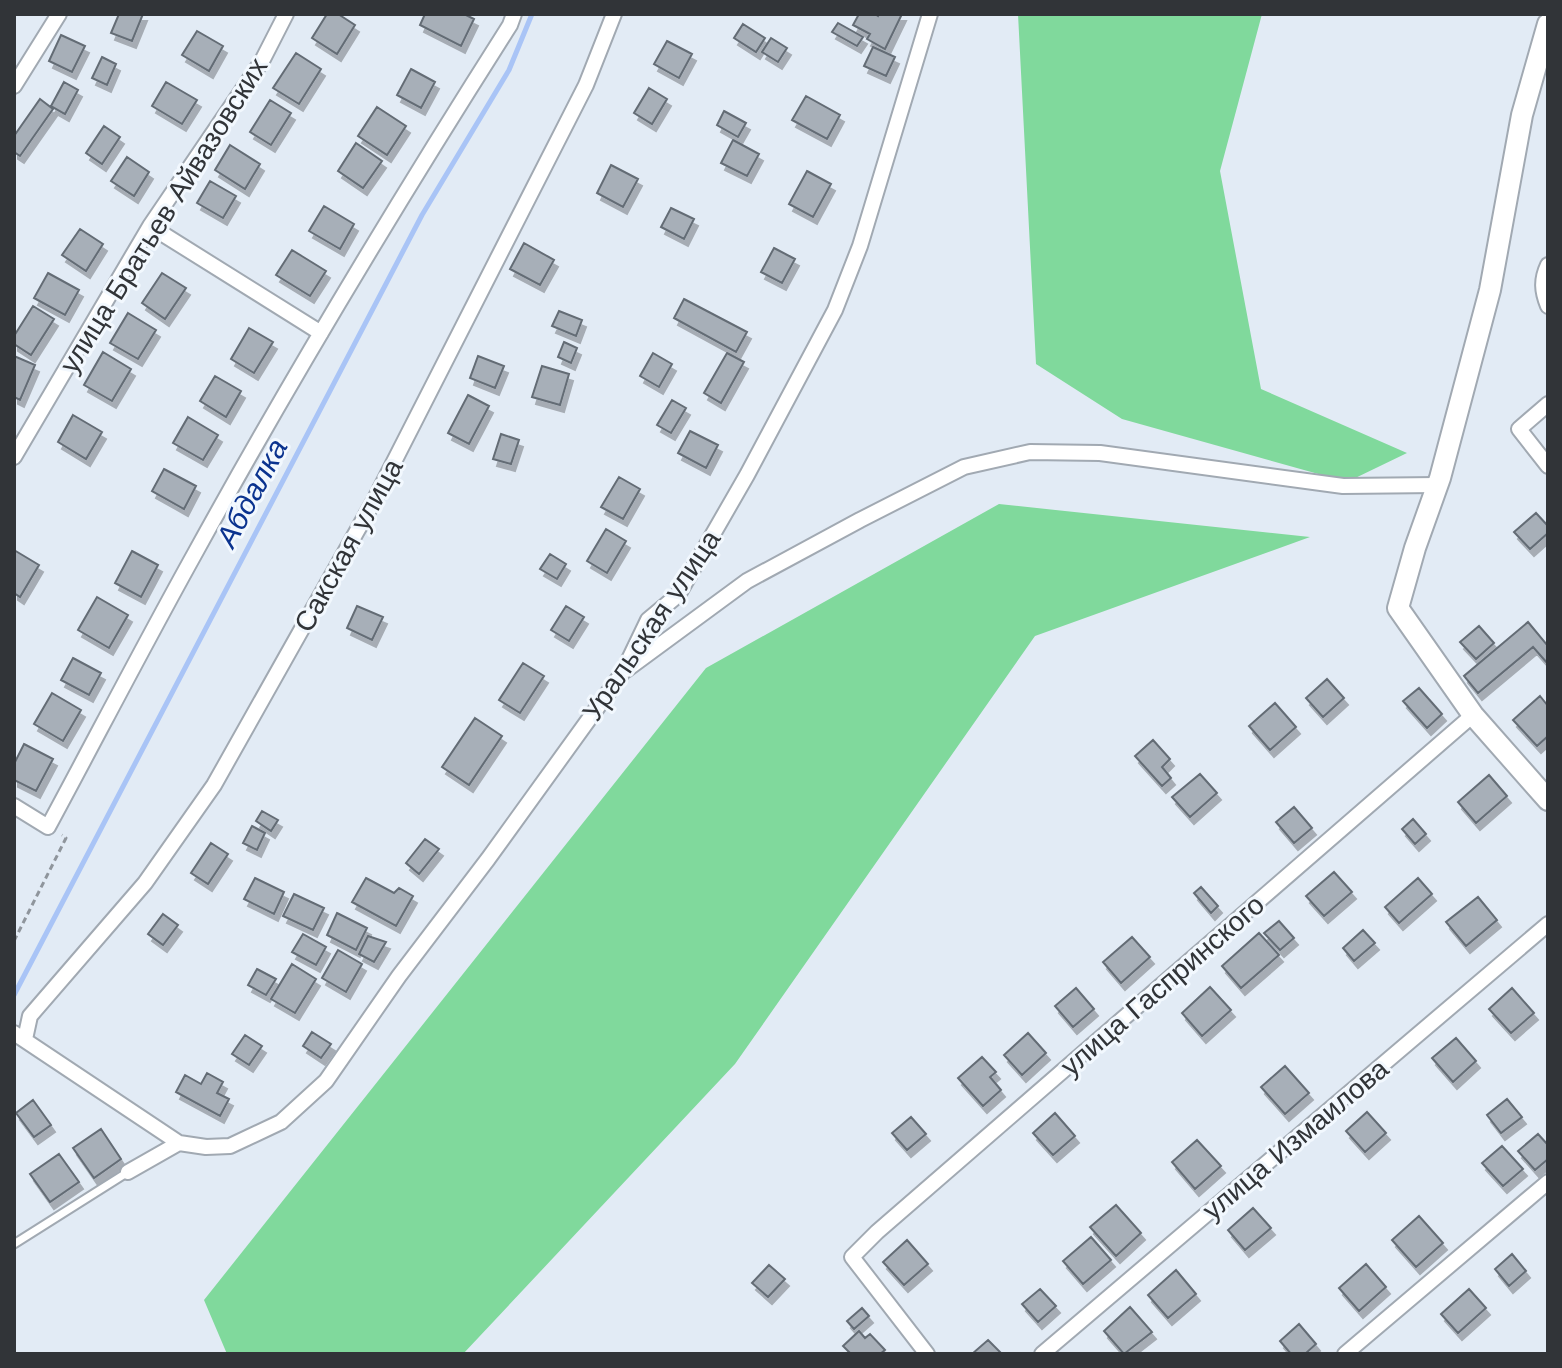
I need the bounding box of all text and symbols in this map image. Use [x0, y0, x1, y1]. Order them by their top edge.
street label: улица Братьев Айвазовских [53, 52, 274, 379]
water label: Абдалка [208, 433, 295, 555]
street label: Сакская улица [287, 453, 410, 638]
street label: Уральская улица [575, 523, 728, 727]
street label: улица Гаспринского [1054, 888, 1271, 1083]
street label: улица Измаилова [1196, 1052, 1395, 1227]

